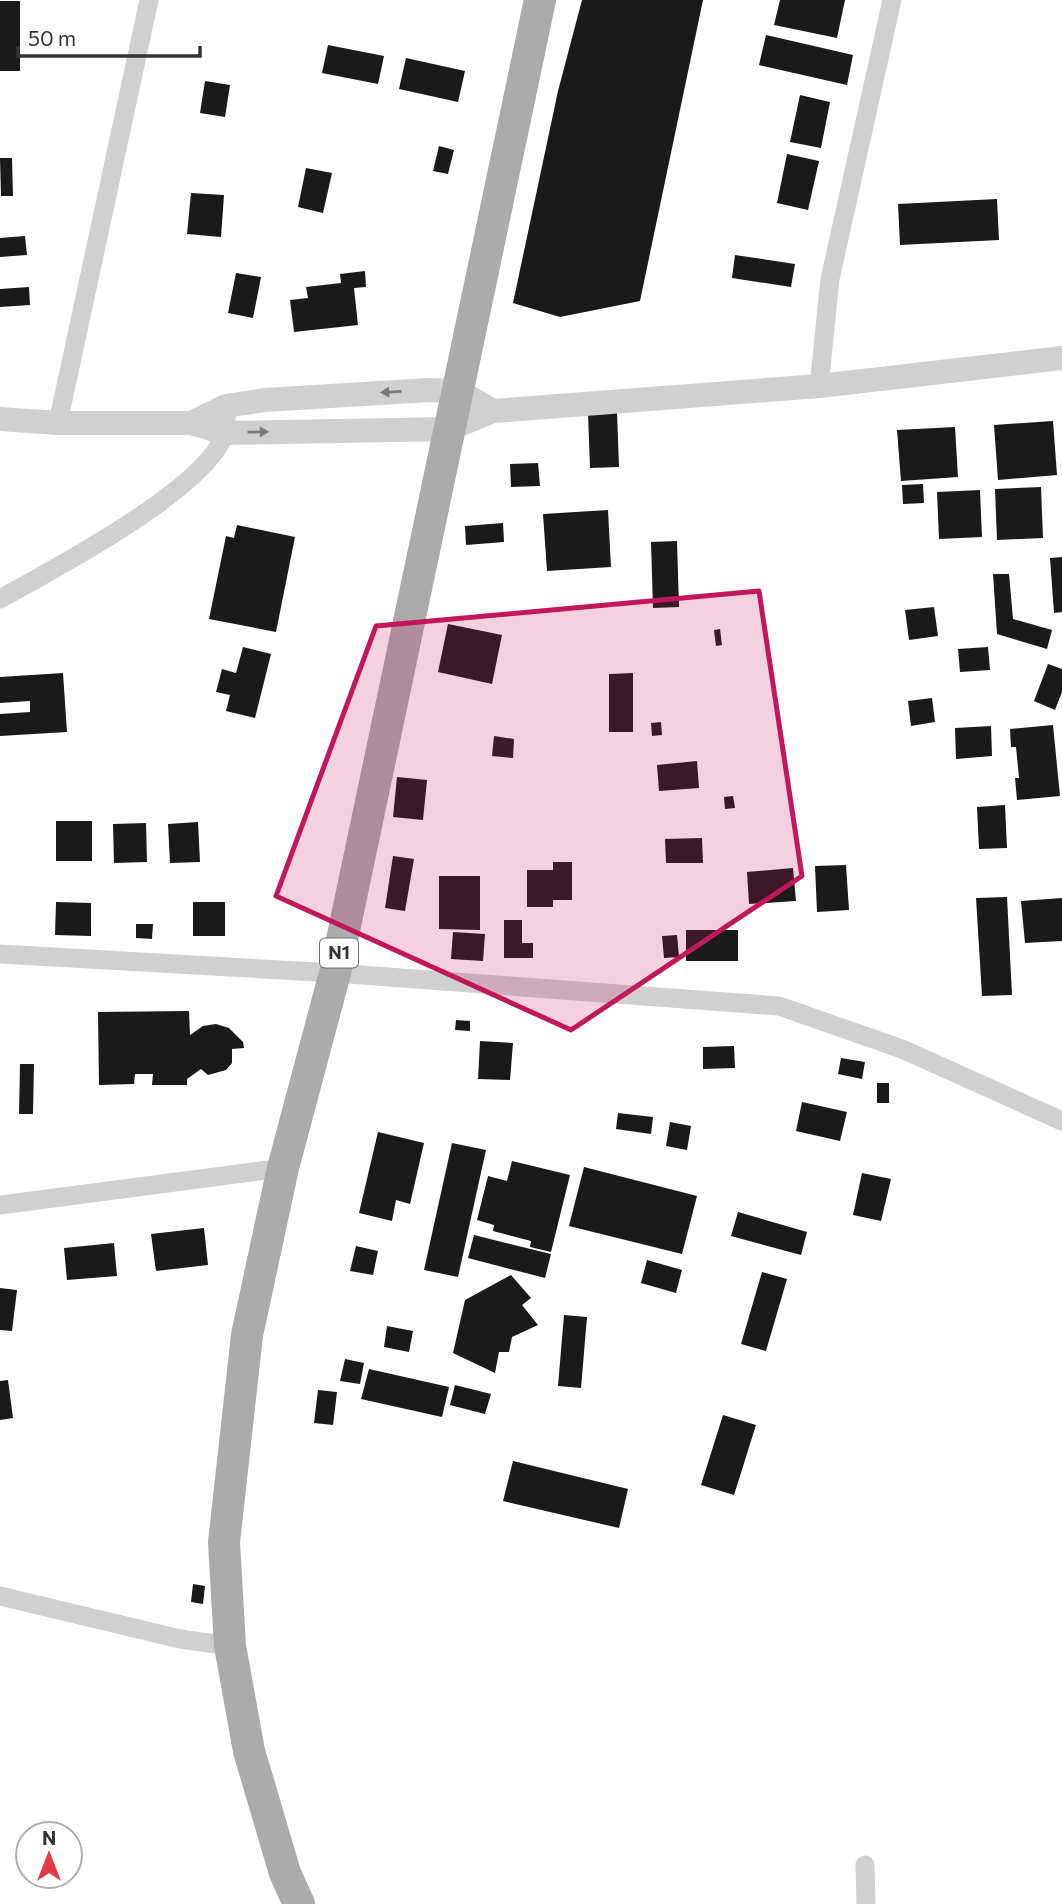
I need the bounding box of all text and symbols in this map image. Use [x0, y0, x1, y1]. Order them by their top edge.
scale bar [18, 14, 200, 58]
text: 50 m [28, 25, 76, 50]
one-way arrow [380, 387, 402, 398]
one-way arrow [247, 427, 269, 438]
road number: N1 [320, 938, 358, 968]
north arrow [14, 1820, 84, 1890]
text: N [42, 1826, 56, 1849]

